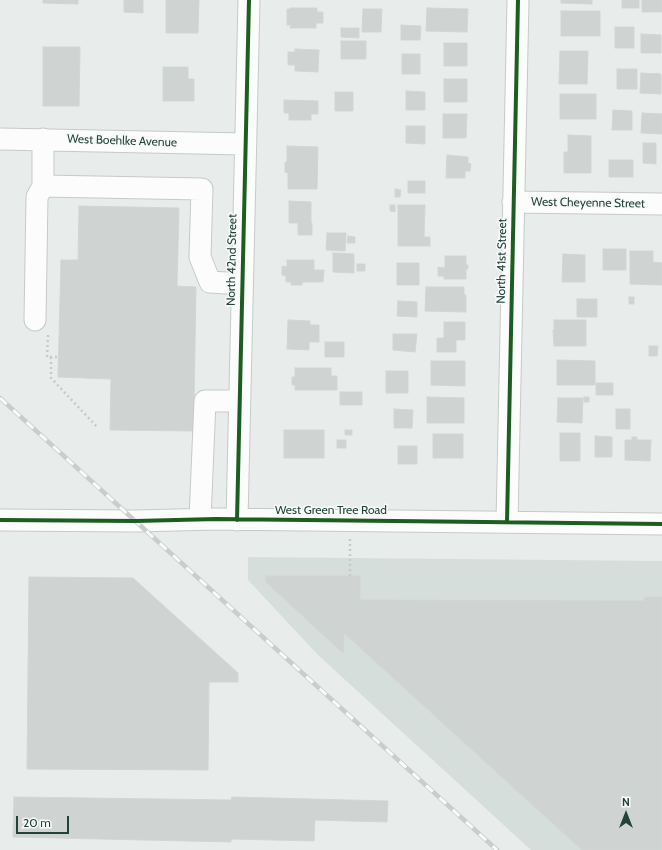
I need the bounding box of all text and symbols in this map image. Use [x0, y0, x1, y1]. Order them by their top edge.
street label: West Boehlke Avenue [67, 132, 177, 150]
street label: West Cheyenne Street [531, 195, 645, 211]
street label: North 42nd Street [224, 214, 240, 306]
street label: North 41st Street [494, 218, 510, 304]
street label: West Green Tree Road [275, 503, 387, 517]
north arrow [606, 794, 646, 834]
text: N [622, 795, 630, 809]
scale bar [18, 808, 71, 834]
text: 20 m [23, 815, 51, 830]

